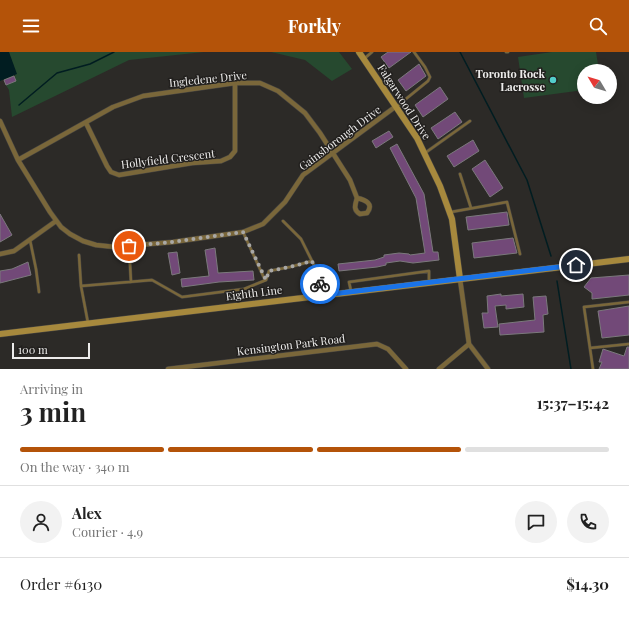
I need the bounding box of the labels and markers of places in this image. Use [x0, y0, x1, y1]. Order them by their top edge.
place label: Toronto Rock Lacrosse [476, 66, 546, 94]
marker: Toronto Rock Lacrosse [548, 75, 558, 85]
pin [112, 229, 146, 263]
pin [559, 248, 593, 282]

